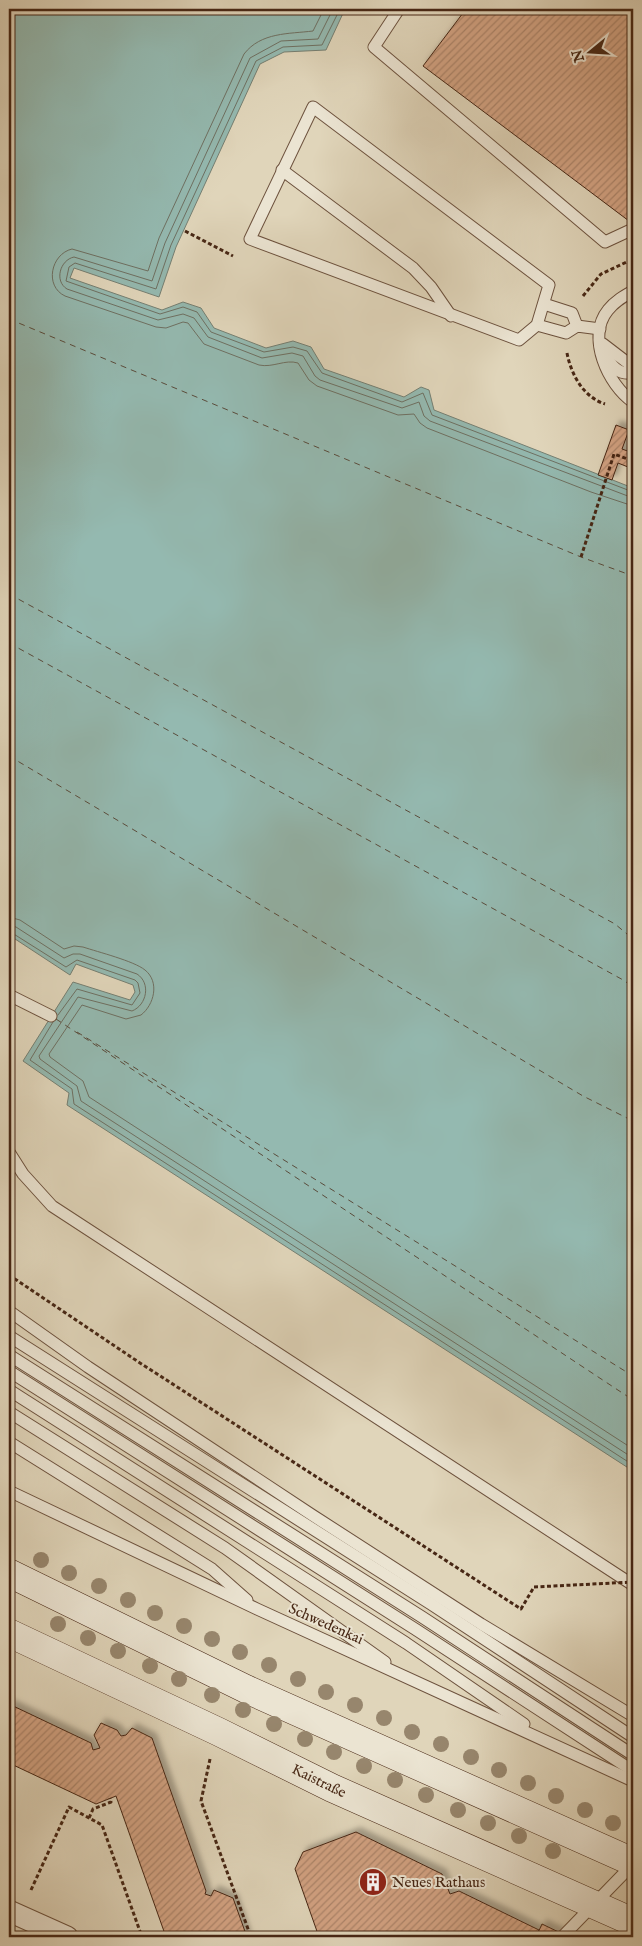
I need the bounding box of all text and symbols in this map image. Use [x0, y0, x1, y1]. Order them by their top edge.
north arrow [564, 28, 614, 78]
text: N [568, 47, 589, 65]
street label: Schwedenkai [286, 1599, 366, 1649]
street label: Kaistraße [289, 1760, 350, 1802]
building icon: Neues Rathaus [358, 1867, 388, 1897]
place label: Neues Rathaus [392, 1873, 485, 1892]

